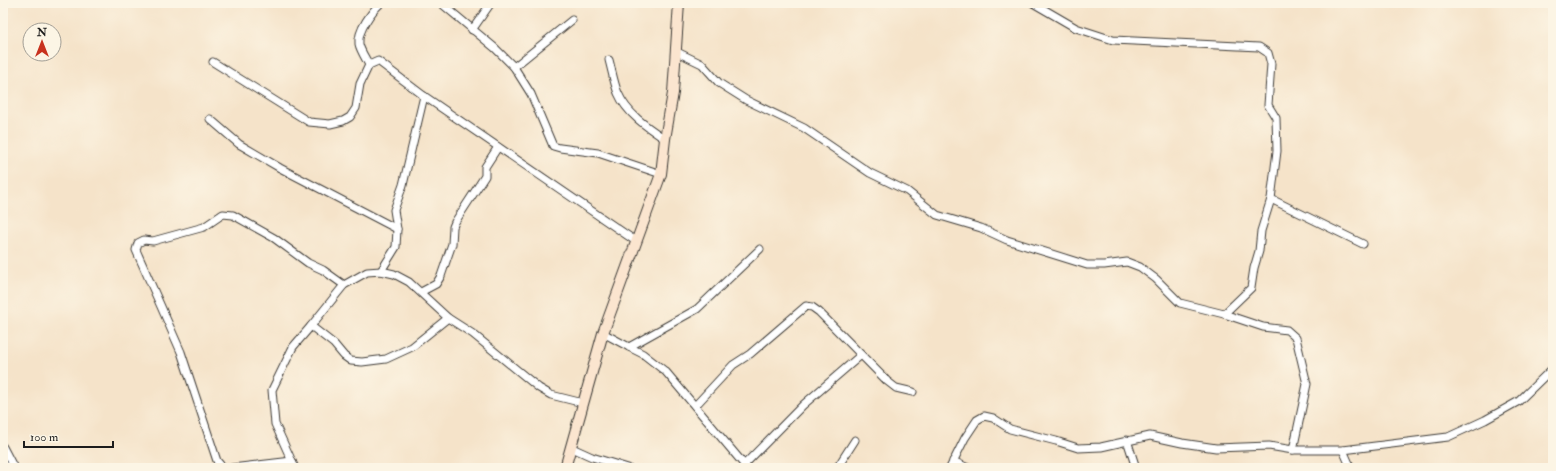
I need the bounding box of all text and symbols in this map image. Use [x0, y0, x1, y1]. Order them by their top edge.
north arrow [22, 22, 62, 62]
text: N [36, 26, 48, 39]
scale bar [24, 423, 113, 449]
text: 100 m [30, 430, 59, 445]

